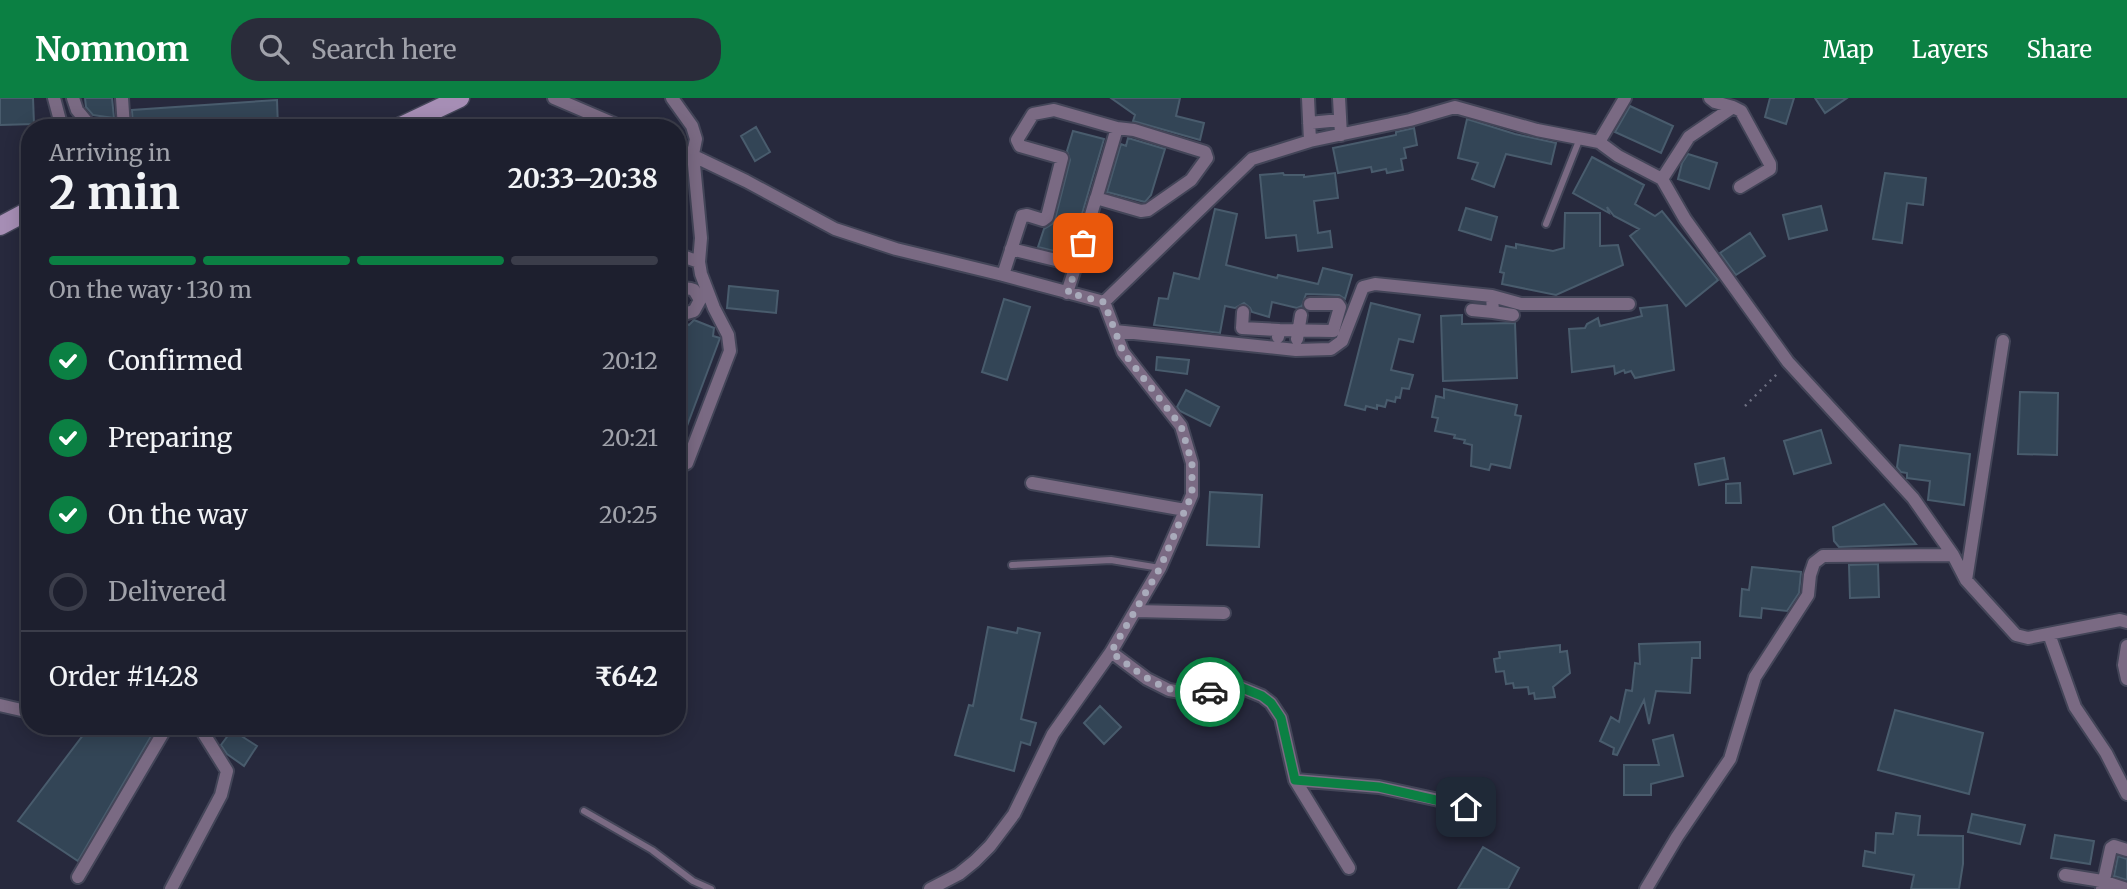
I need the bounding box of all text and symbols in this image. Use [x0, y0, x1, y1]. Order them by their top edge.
search box [231, 18, 721, 81]
text: Nomnom [35, 29, 189, 70]
icon: search [255, 30, 293, 68]
text: Search here [311, 33, 457, 66]
text: Map [1823, 34, 1874, 65]
text: Layers [1912, 34, 1988, 65]
text: Share [2026, 34, 2092, 65]
text: Arriving in [49, 138, 171, 167]
text: 20:33–20:38 [508, 162, 658, 195]
text: 2 min [49, 164, 180, 222]
pin [1053, 213, 1113, 273]
icon: bag [1064, 224, 1102, 262]
text: On the way · 130 m [49, 275, 252, 304]
icon: check [49, 342, 87, 380]
text: Confirmed [108, 344, 243, 377]
text: 20:12 [602, 346, 658, 375]
icon: check [49, 419, 87, 457]
text: Preparing [108, 421, 232, 454]
text: 20:21 [602, 423, 658, 452]
icon: check [49, 496, 87, 534]
text: On the way [108, 498, 248, 531]
text: 20:25 [599, 500, 658, 529]
text: Delivered [108, 575, 227, 608]
courier [1175, 657, 1245, 727]
text: Order #1428 [49, 660, 199, 693]
text: ₹642 [594, 660, 658, 693]
icon: car [1191, 673, 1229, 711]
pin [1436, 777, 1496, 837]
icon: home [1447, 788, 1485, 826]

